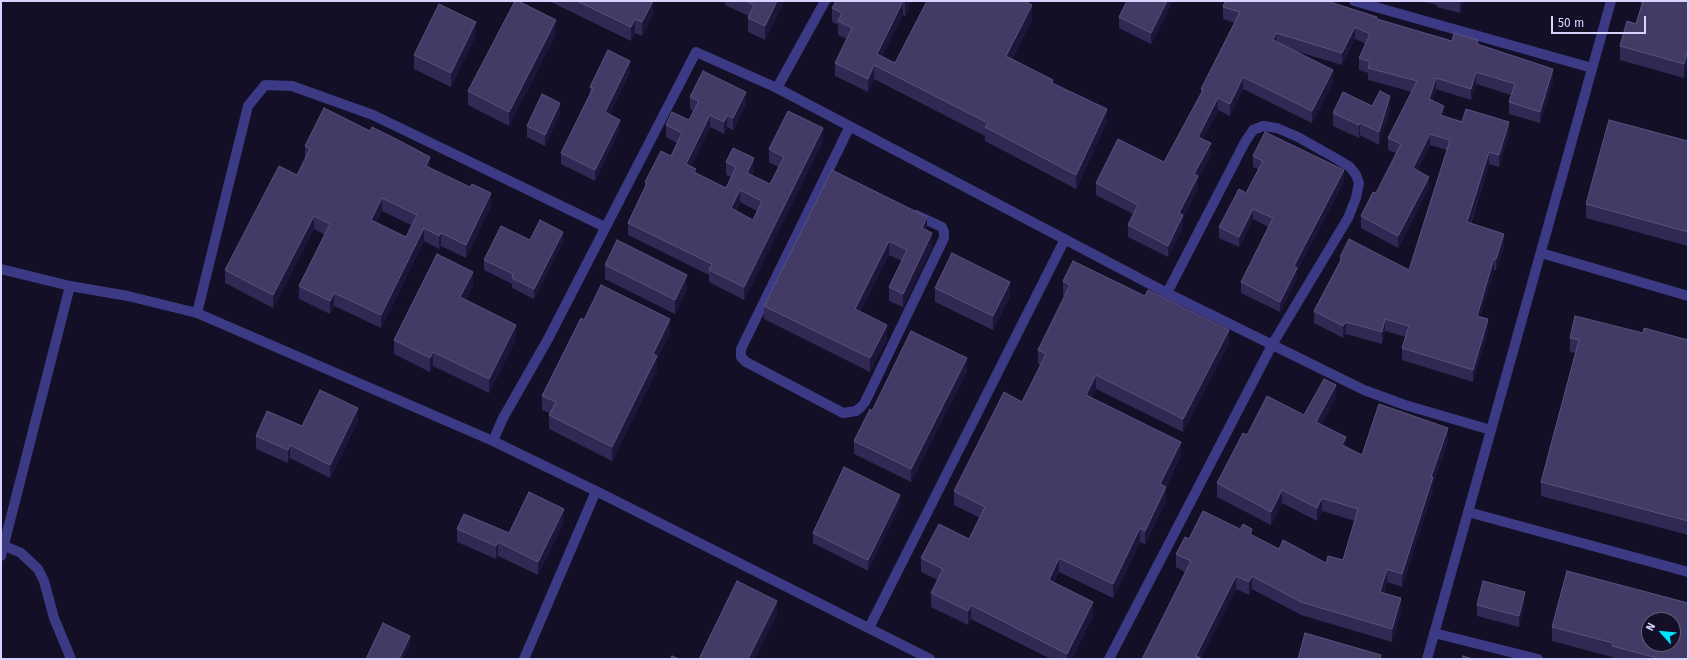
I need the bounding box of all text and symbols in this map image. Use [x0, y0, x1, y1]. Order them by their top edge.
scale bar [1553, 8, 1648, 34]
text: 50 m [1558, 16, 1584, 30]
north arrow [1641, 612, 1681, 652]
text: N [1643, 621, 1658, 633]

